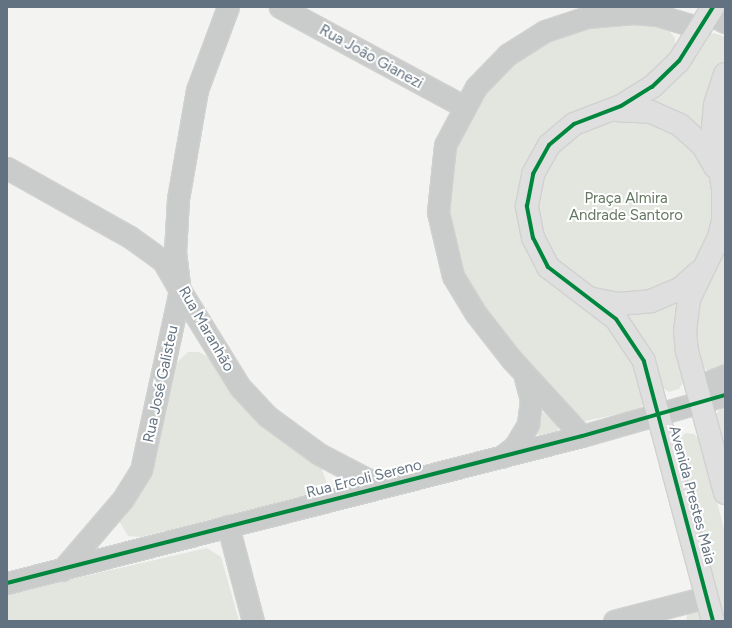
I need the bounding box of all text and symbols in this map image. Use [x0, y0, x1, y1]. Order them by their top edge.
street label: Rua João Gianezi [316, 21, 426, 93]
park label: Praça Almira Andrade Santoro [569, 189, 683, 224]
street label: Rua Maranhão [174, 283, 238, 375]
street label: Rua José Galisteu [140, 324, 182, 444]
street label: Avenida Prestes Maia [665, 424, 719, 566]
street label: Rua Ercoli Sereno [305, 456, 423, 502]

